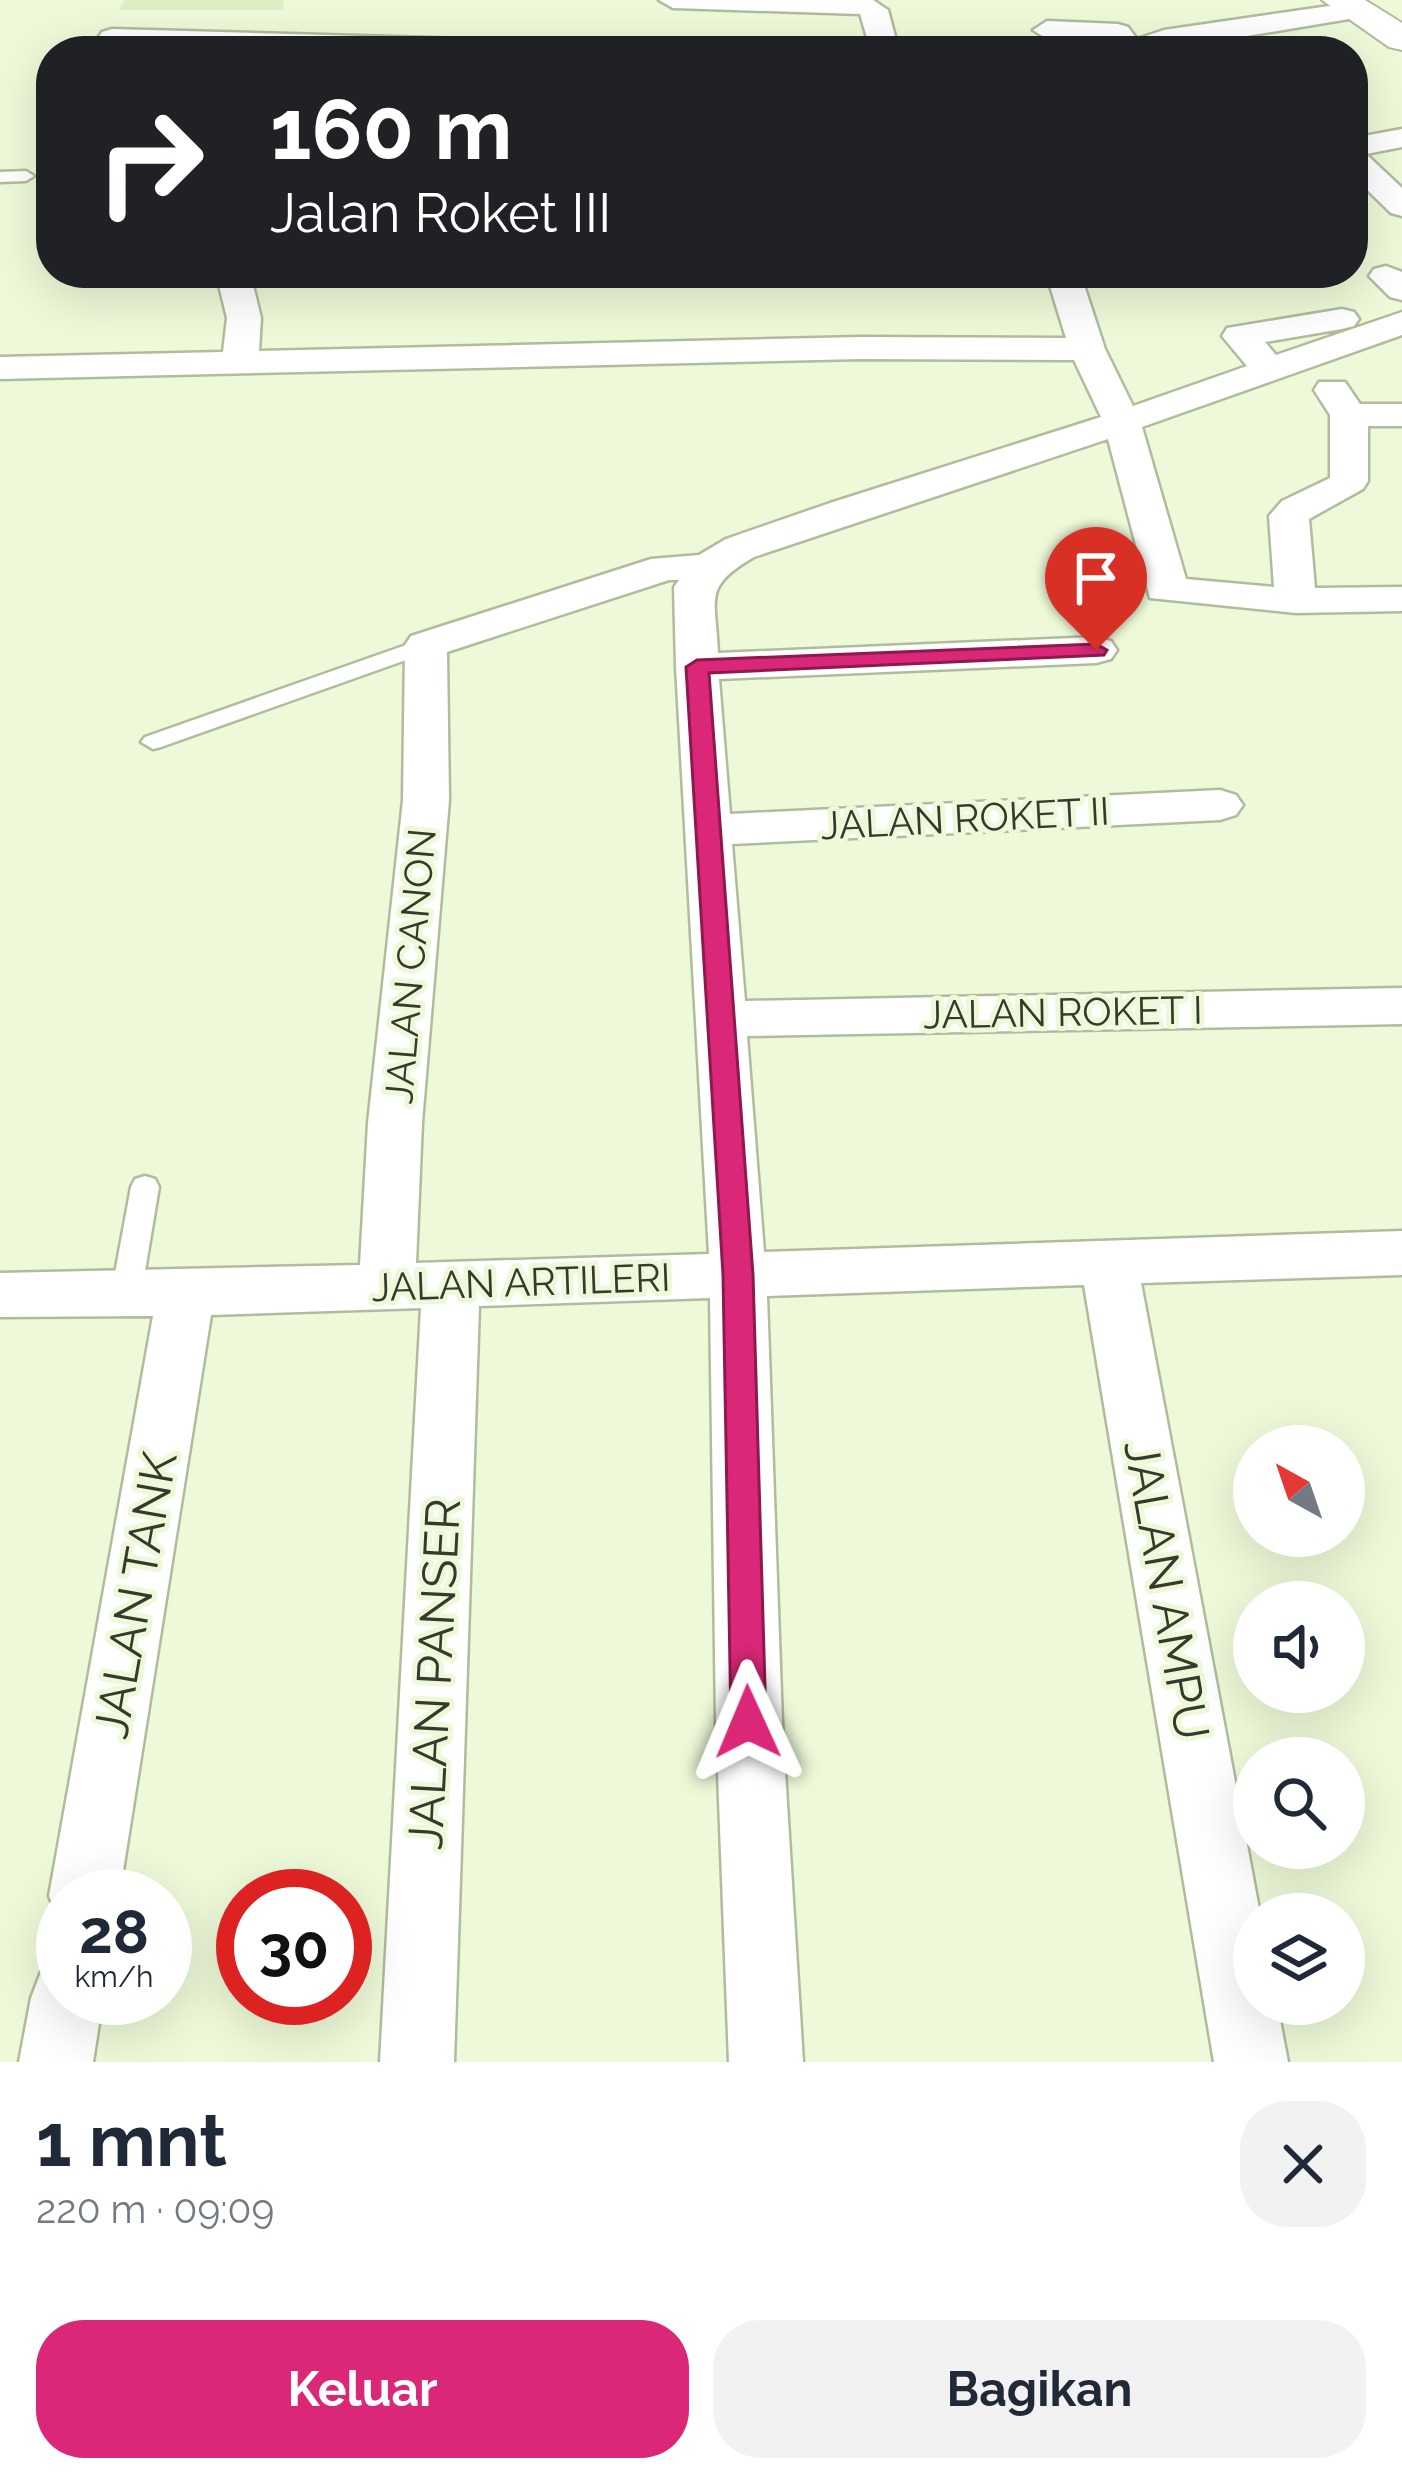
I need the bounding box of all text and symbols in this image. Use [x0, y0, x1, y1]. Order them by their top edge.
text: 160 m [270, 80, 512, 179]
icon: right [72, 84, 228, 240]
text: Jalan Roket III [270, 181, 611, 245]
pin [1045, 527, 1147, 650]
icon: arrive [1063, 545, 1129, 611]
street label: JALAN ROKET II [819, 787, 1111, 849]
street label: JALAN CANON [375, 827, 445, 1105]
street label: JALAN ROKET I [923, 987, 1203, 1037]
street label: JALAN ARTILERI [371, 1254, 671, 1310]
north arrow [1233, 1425, 1365, 1557]
map controls [1233, 1425, 1365, 2025]
street label: JALAN AMPU [1113, 1436, 1221, 1744]
street label: JALAN TANK [82, 1447, 188, 1742]
street label: JALAN PANSER [397, 1497, 471, 1851]
button: sound [1233, 1581, 1365, 1713]
position arrow [685, 1659, 811, 1785]
button: search [1233, 1737, 1365, 1869]
speed limit sign: 30 [216, 1869, 372, 2025]
button: layers [1233, 1893, 1365, 2025]
text: 28 [79, 1897, 149, 1967]
text: km/h [74, 1959, 154, 1994]
text: 1 mnt [36, 2098, 227, 2183]
button: close [1240, 2101, 1366, 2227]
text: 220 m · 09:09 [36, 2186, 274, 2232]
button: Keluar [36, 2320, 689, 2458]
button: Bagikan [713, 2320, 1366, 2458]

